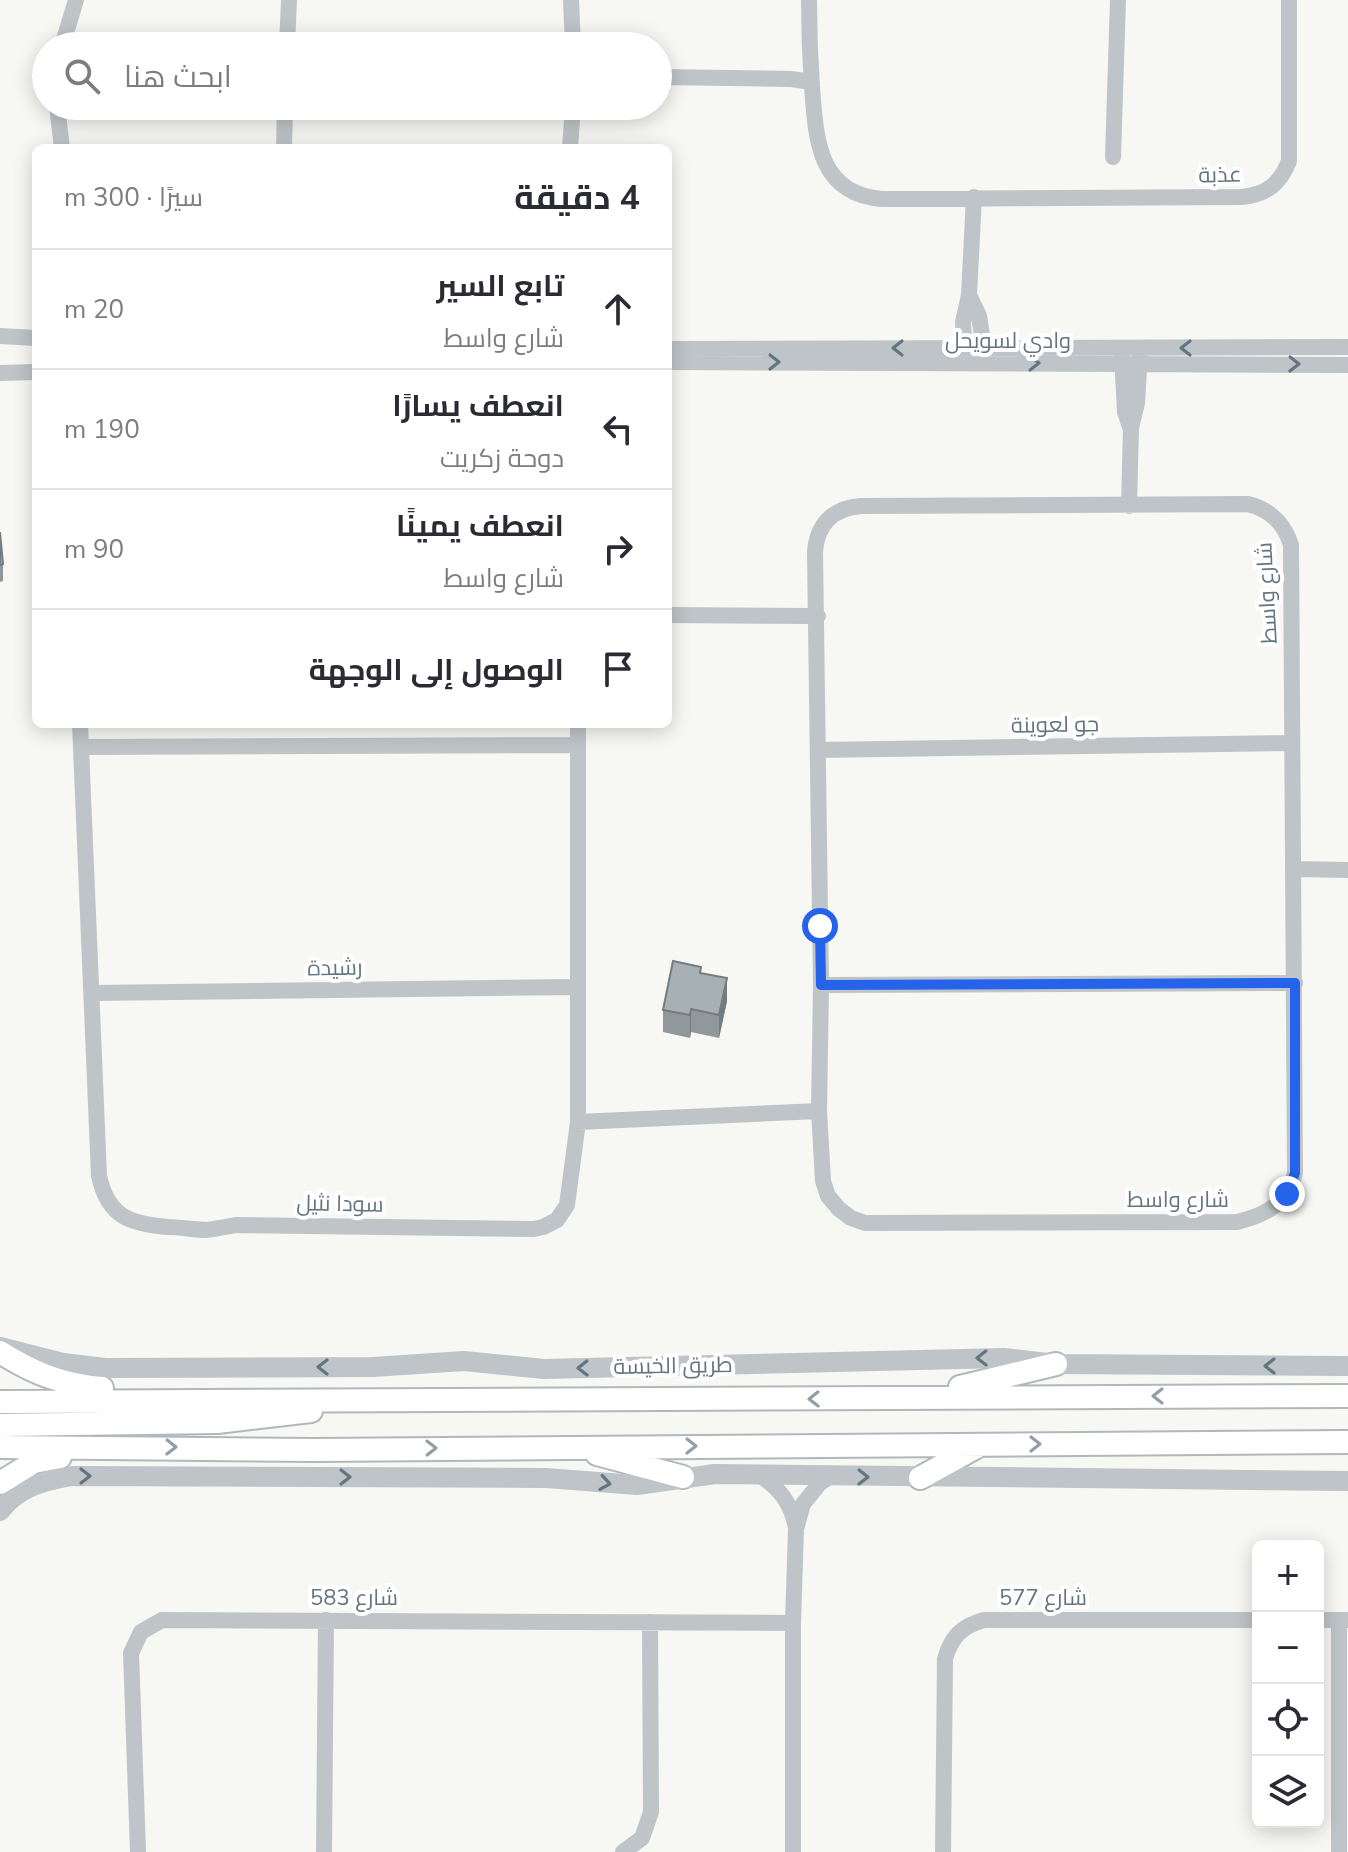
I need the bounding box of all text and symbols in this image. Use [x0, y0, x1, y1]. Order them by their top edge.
search box [32, 32, 672, 120]
icon: search [60, 54, 104, 98]
text: ابحث هنا [124, 57, 232, 98]
street label: عذبة [1198, 160, 1242, 190]
text: 4 دقيقة [514, 175, 640, 221]
text: سيرًا · 300 m [64, 180, 203, 215]
text: تابع السير [437, 266, 564, 307]
icon: ahead [596, 287, 640, 331]
text: 20 m [64, 292, 124, 327]
text: شارع واسط [444, 321, 564, 356]
street label: وادي لسويحل [945, 326, 1071, 357]
one-way arrow [891, 339, 904, 357]
one-way arrow [1179, 339, 1192, 357]
one-way arrow [768, 353, 781, 371]
one-way arrow [1028, 354, 1041, 372]
one-way arrow [1288, 356, 1301, 373]
text: انعطف يسارًا [392, 386, 564, 427]
icon: left [596, 407, 640, 451]
text: 190 m [64, 412, 140, 447]
text: دوحة زكريت [440, 441, 564, 476]
text: انعطف يمينًا [396, 506, 564, 547]
icon: right [596, 527, 640, 571]
text: 90 m [64, 532, 124, 567]
street label: شارع واسط [1249, 541, 1285, 645]
text: شارع واسط [444, 561, 564, 596]
icon: arrive [596, 647, 640, 691]
text: الوصول إلى الوجهة [309, 650, 564, 691]
street label: جو لعوينة [1011, 709, 1099, 741]
route start [802, 908, 838, 944]
street label: رشيدة [307, 953, 363, 983]
route end [1269, 1176, 1305, 1212]
street label: شارع واسط [1127, 1185, 1229, 1215]
street label: سودا نثيل [296, 1188, 384, 1220]
street label: طريق الخيسة [613, 1350, 733, 1382]
one-way arrow [975, 1350, 988, 1367]
one-way arrow [1263, 1357, 1276, 1375]
one-way arrow [316, 1358, 329, 1376]
one-way arrow [576, 1359, 589, 1377]
one-way arrow [1151, 1387, 1164, 1405]
one-way arrow [807, 1390, 820, 1407]
one-way arrow [1029, 1435, 1042, 1453]
one-way arrow [685, 1437, 698, 1455]
one-way arrow [165, 1439, 178, 1456]
one-way arrow [425, 1439, 438, 1457]
one-way arrow [79, 1467, 92, 1485]
one-way arrow [339, 1468, 352, 1486]
one-way arrow [857, 1468, 870, 1486]
one-way arrow [598, 1474, 612, 1491]
map controls [1252, 1540, 1324, 1828]
button: + [1252, 1540, 1324, 1612]
street label: شارع 583 [310, 1583, 398, 1613]
street label: شارع 577 [999, 1583, 1087, 1613]
button: − [1252, 1612, 1324, 1684]
button: locate [1252, 1684, 1324, 1756]
button: layers [1252, 1756, 1324, 1828]

